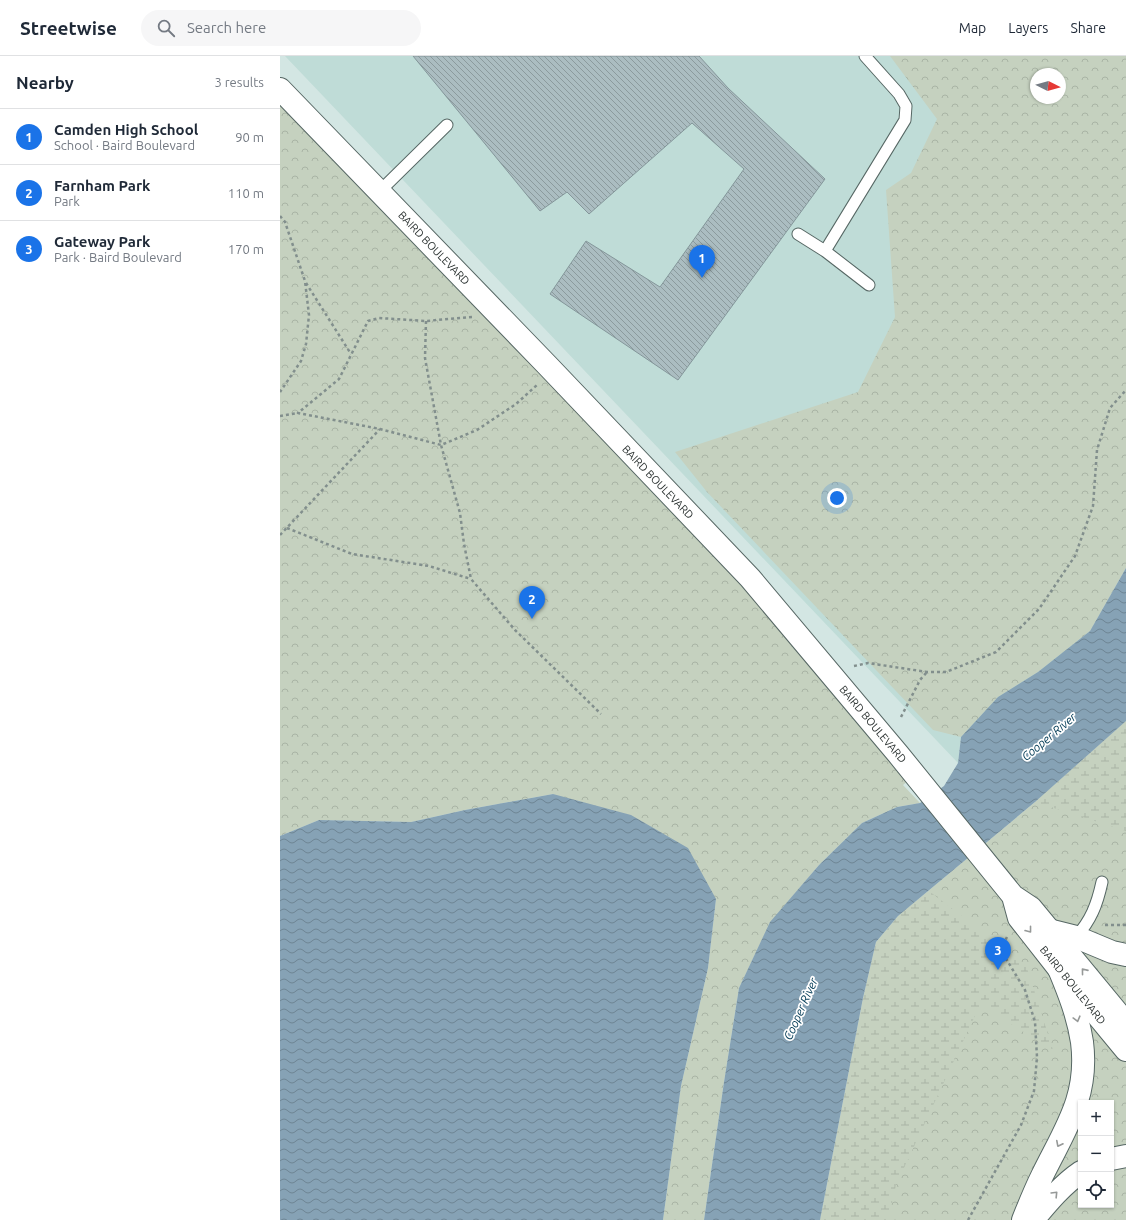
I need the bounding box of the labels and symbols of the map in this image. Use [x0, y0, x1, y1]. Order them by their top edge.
north arrow [1030, 68, 1066, 104]
street label: BAIRD BOULEVARD [396, 209, 472, 287]
pin: 1 [689, 245, 715, 278]
street label: BAIRD BOULEVARD [620, 443, 696, 521]
your location [827, 488, 847, 508]
pin: 2 [519, 586, 545, 619]
street label: BAIRD BOULEVARD [837, 683, 909, 765]
water label: Cooper River [1019, 710, 1079, 763]
one-way arrow [1024, 926, 1031, 933]
pin: 3 [985, 937, 1011, 970]
street label: BAIRD BOULEVARD [1038, 943, 1108, 1027]
one-way arrow [1082, 968, 1089, 976]
water label: Cooper River [781, 975, 820, 1042]
one-way arrow [1072, 1015, 1081, 1022]
one-way arrow [1056, 1140, 1064, 1147]
one-way arrow [1050, 1191, 1058, 1199]

